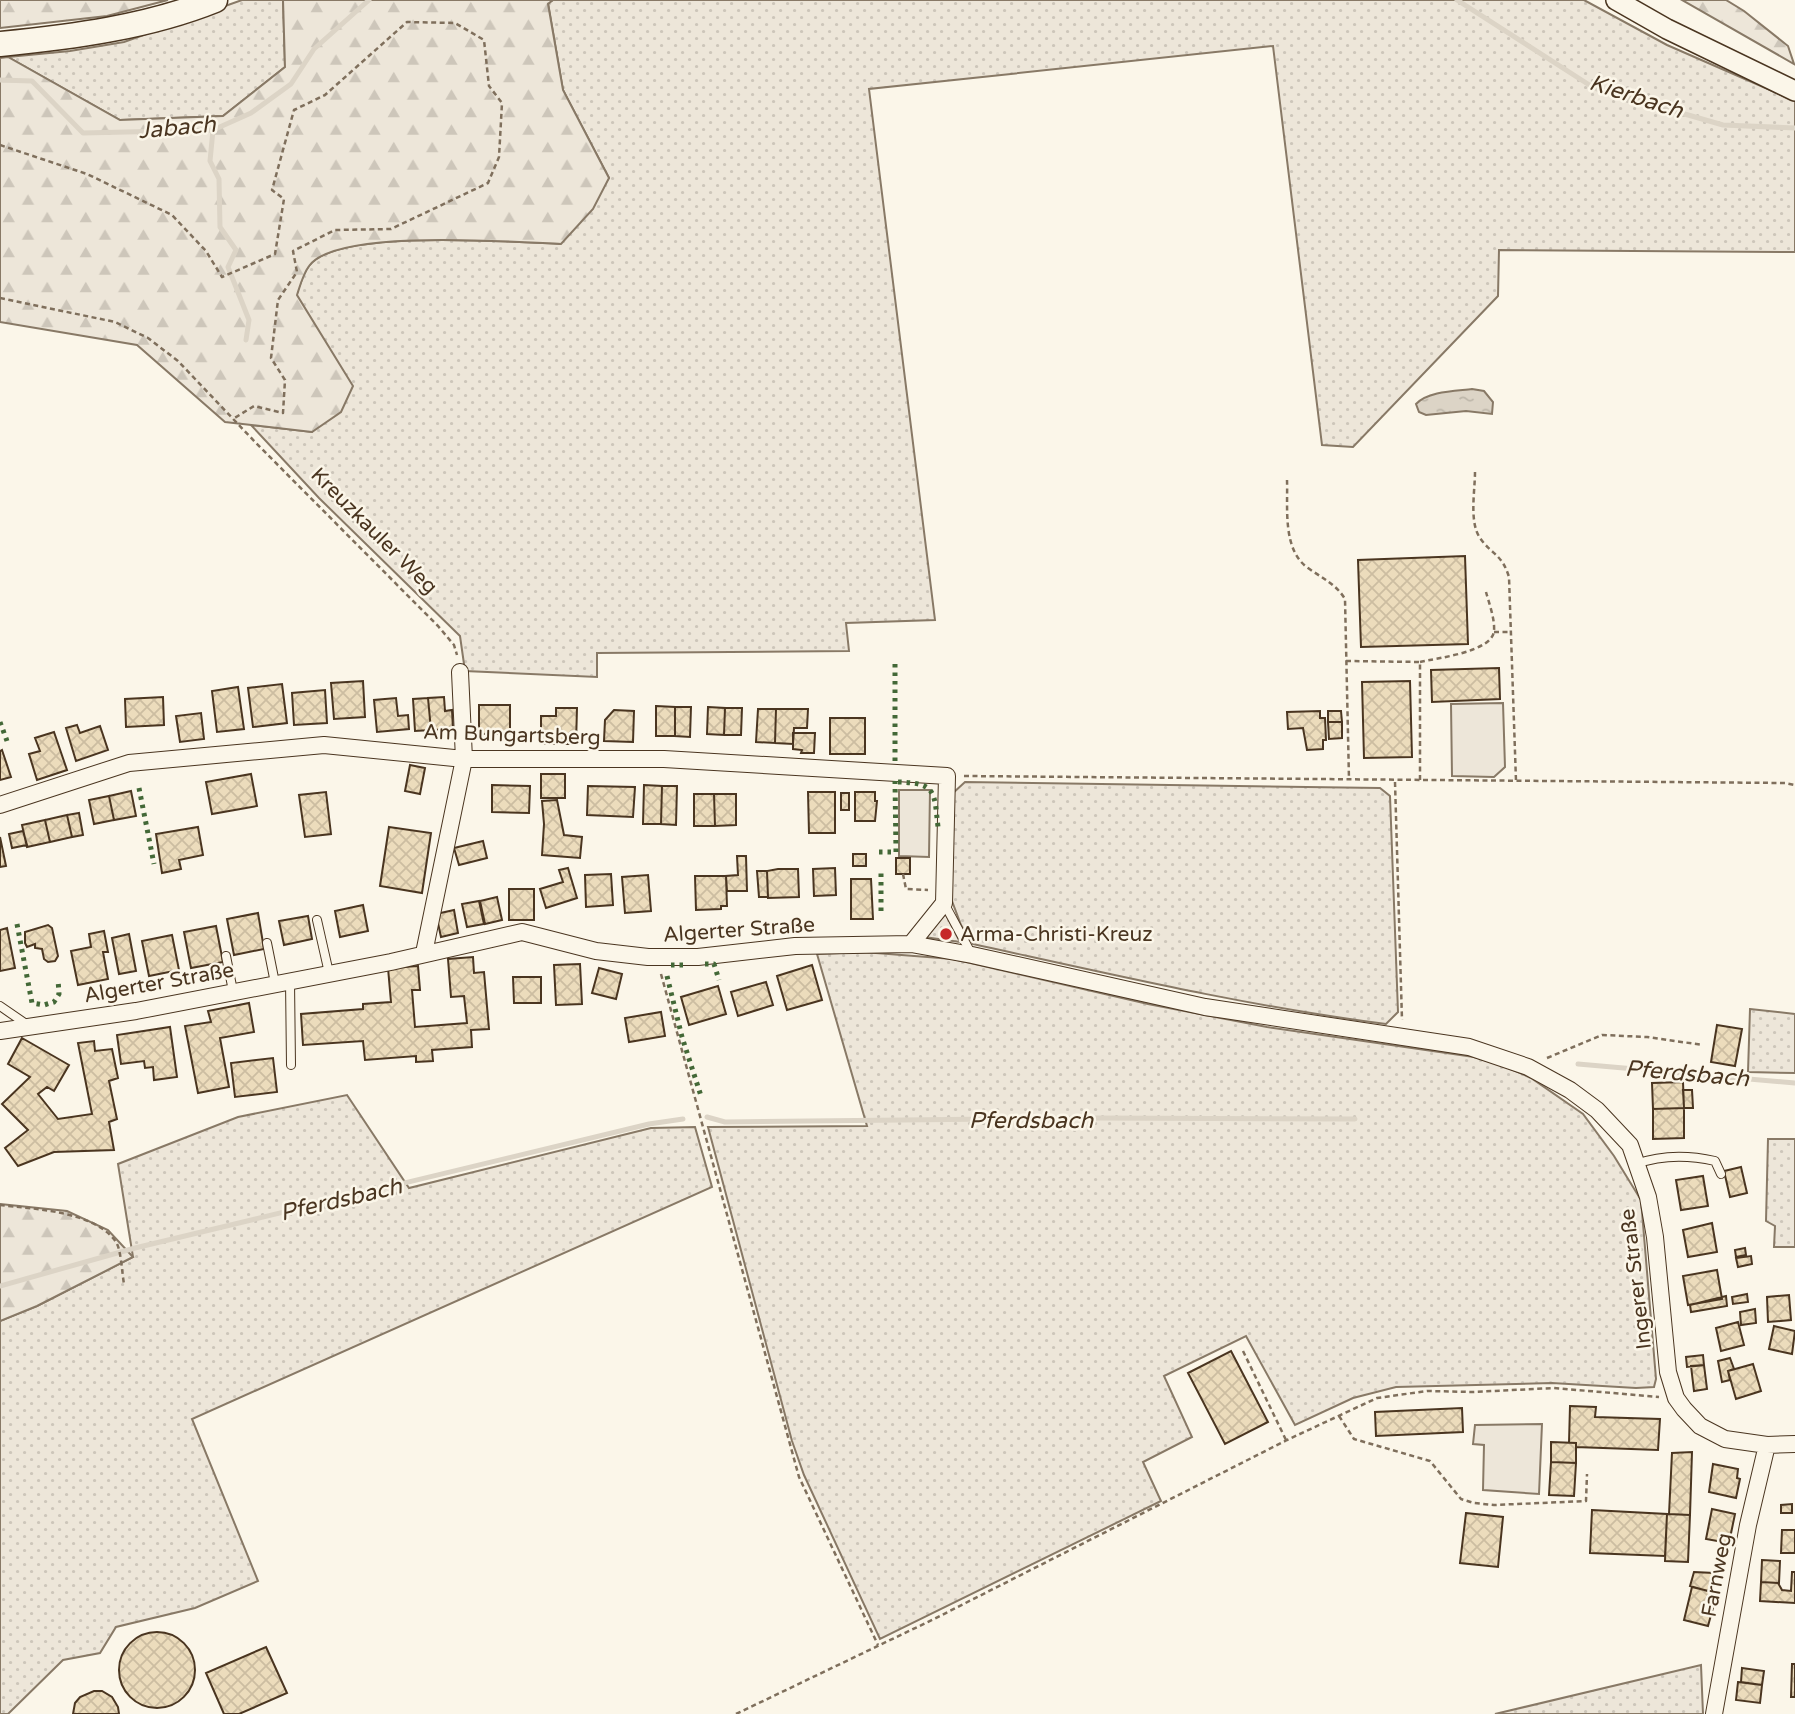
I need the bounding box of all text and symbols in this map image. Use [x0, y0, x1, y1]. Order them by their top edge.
water label: Kierbach [1586, 69, 1687, 126]
water label: Jabach [137, 111, 218, 145]
street label: Kreuzkauler Weg [306, 463, 442, 599]
street label: Am Bungartsberg [423, 719, 601, 751]
street label: Algerter Straße [662, 912, 816, 948]
place label: Arma-Christi-Kreuz [960, 922, 1153, 947]
marker: Arma-Christi-Kreuz [938, 926, 954, 942]
street label: Algerter Straße [82, 957, 236, 1009]
water label: Pferdsbach [1624, 1055, 1751, 1093]
water label: Pferdsbach [969, 1107, 1094, 1135]
water label: Pferdsbach [277, 1172, 406, 1228]
street label: Ingerer Straße [1615, 1207, 1657, 1351]
street label: Farnweg [1697, 1531, 1737, 1619]

